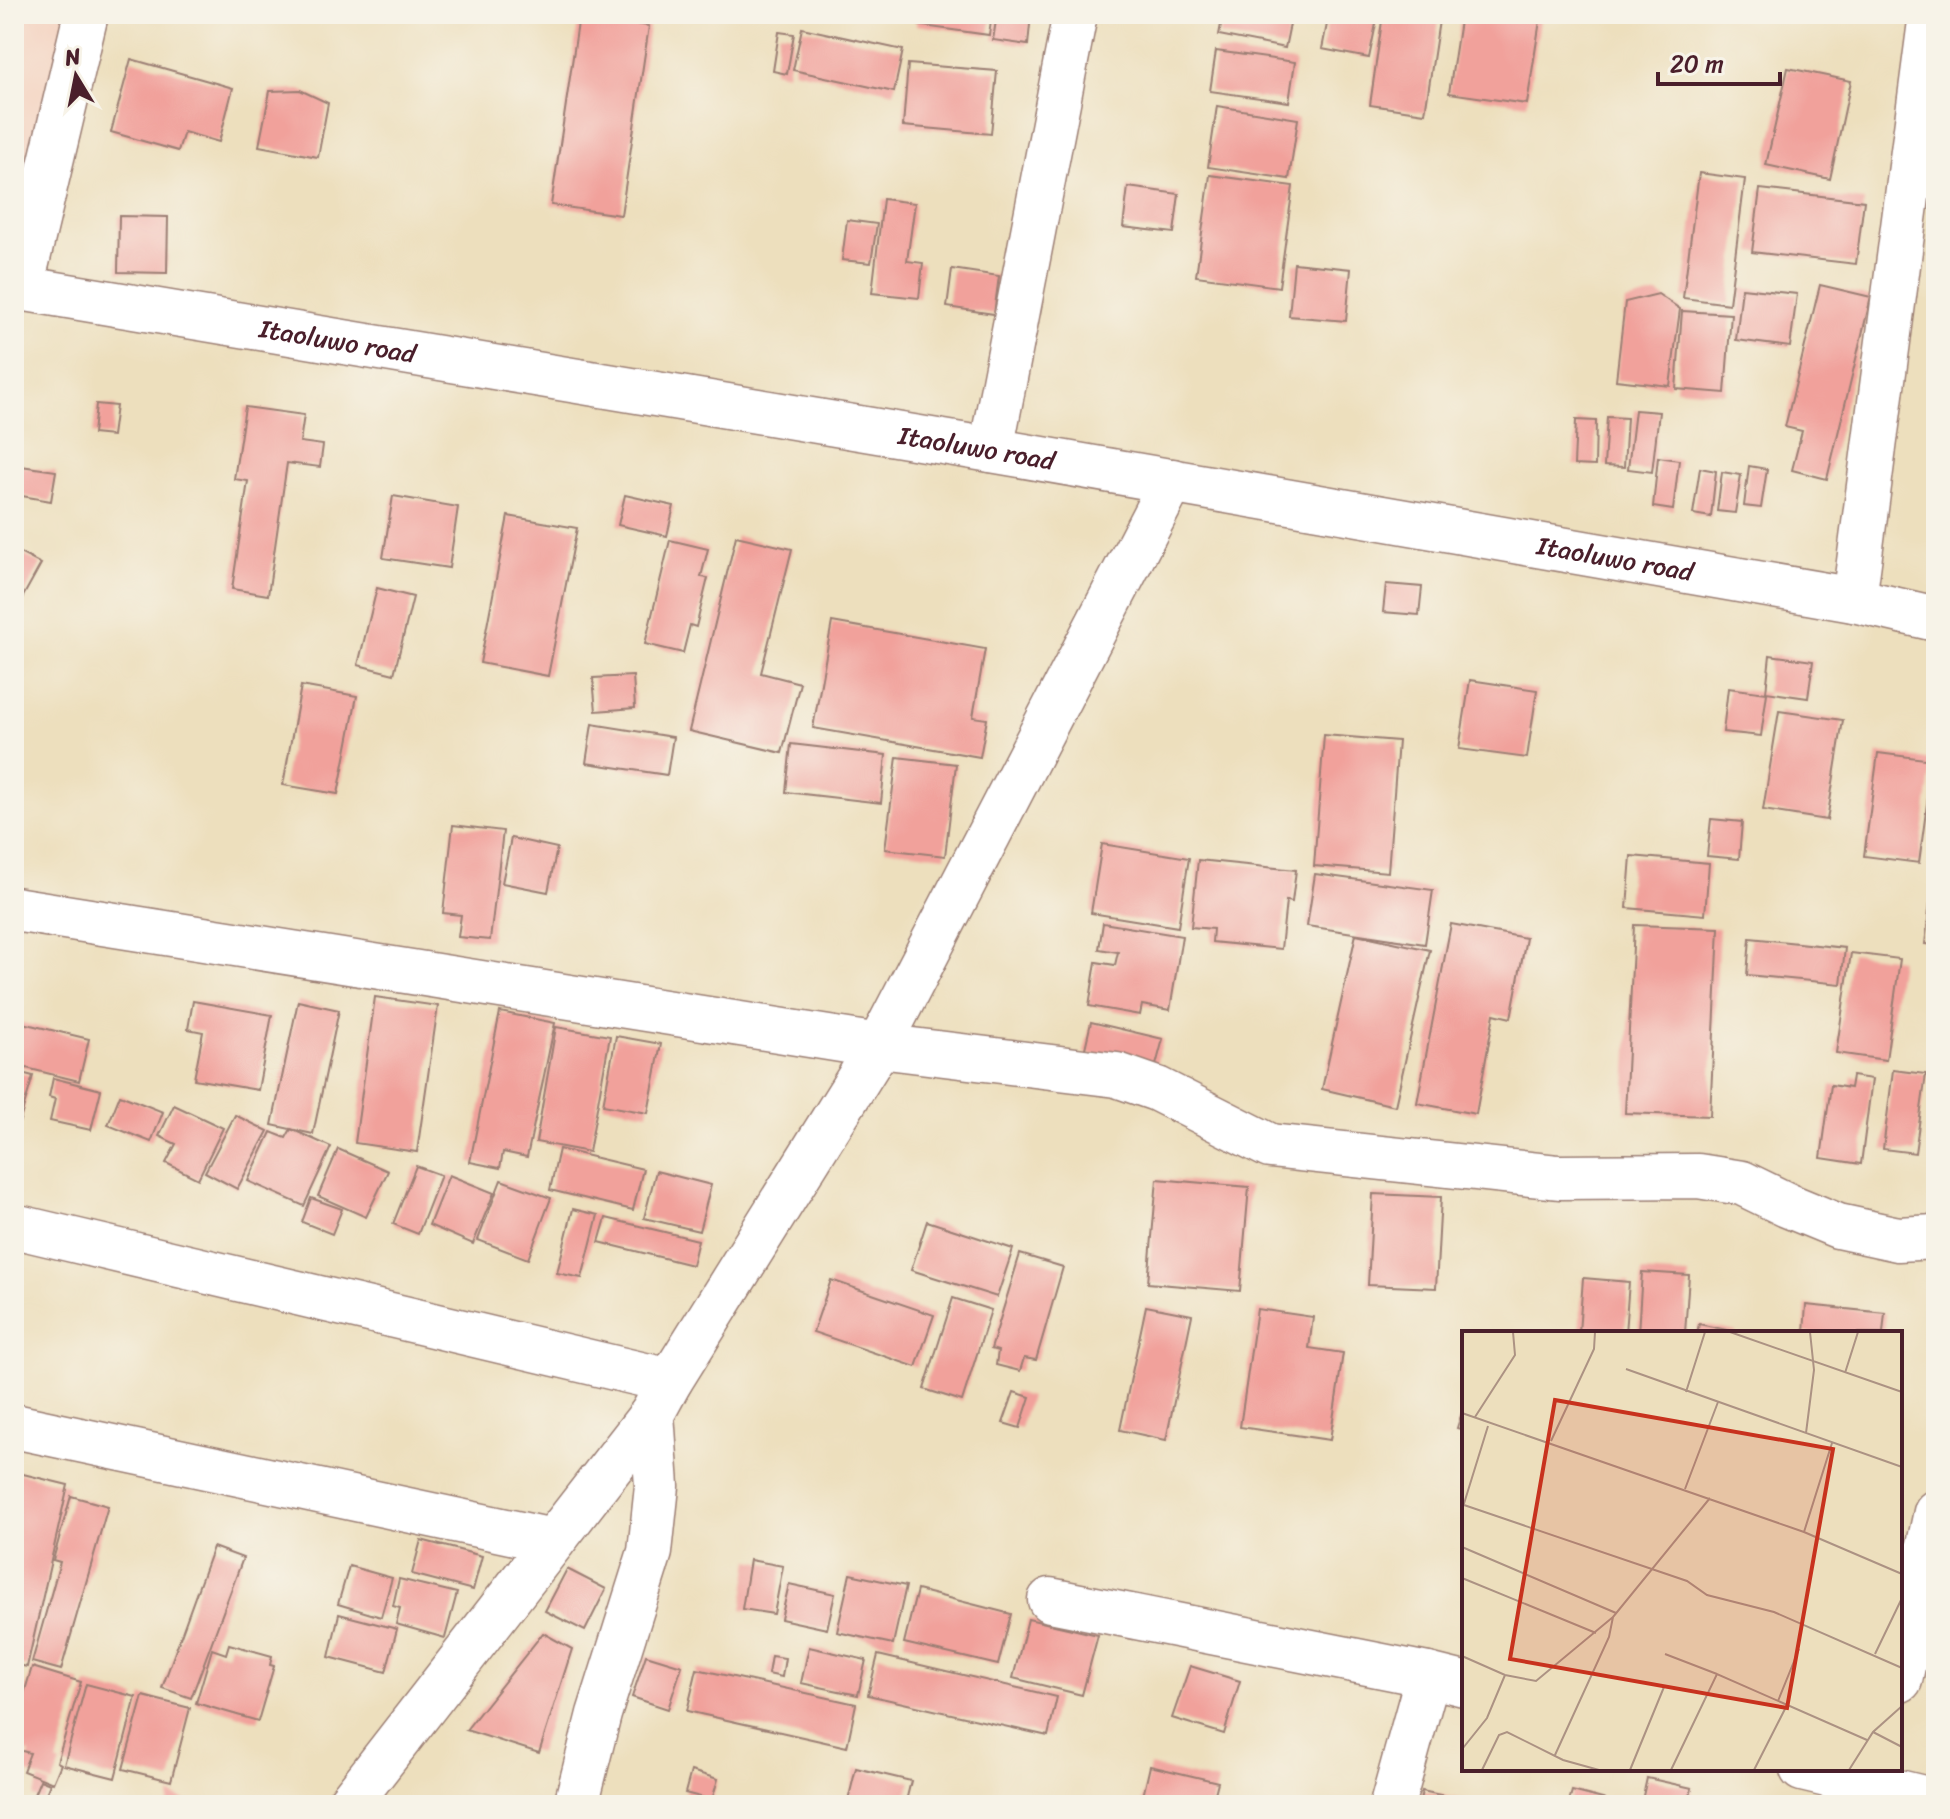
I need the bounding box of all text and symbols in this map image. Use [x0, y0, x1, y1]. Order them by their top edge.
north arrow [36, 36, 116, 116]
text: N [61, 36, 84, 77]
scale bar [1658, 36, 1780, 86]
text: 20 m [1670, 43, 1724, 85]
street label: Itaoluwo road [255, 305, 421, 377]
street label: Itaoluwo road [894, 412, 1061, 484]
street label: Itaoluwo road [1532, 522, 1699, 595]
inset map [1462, 1331, 1902, 1771]

